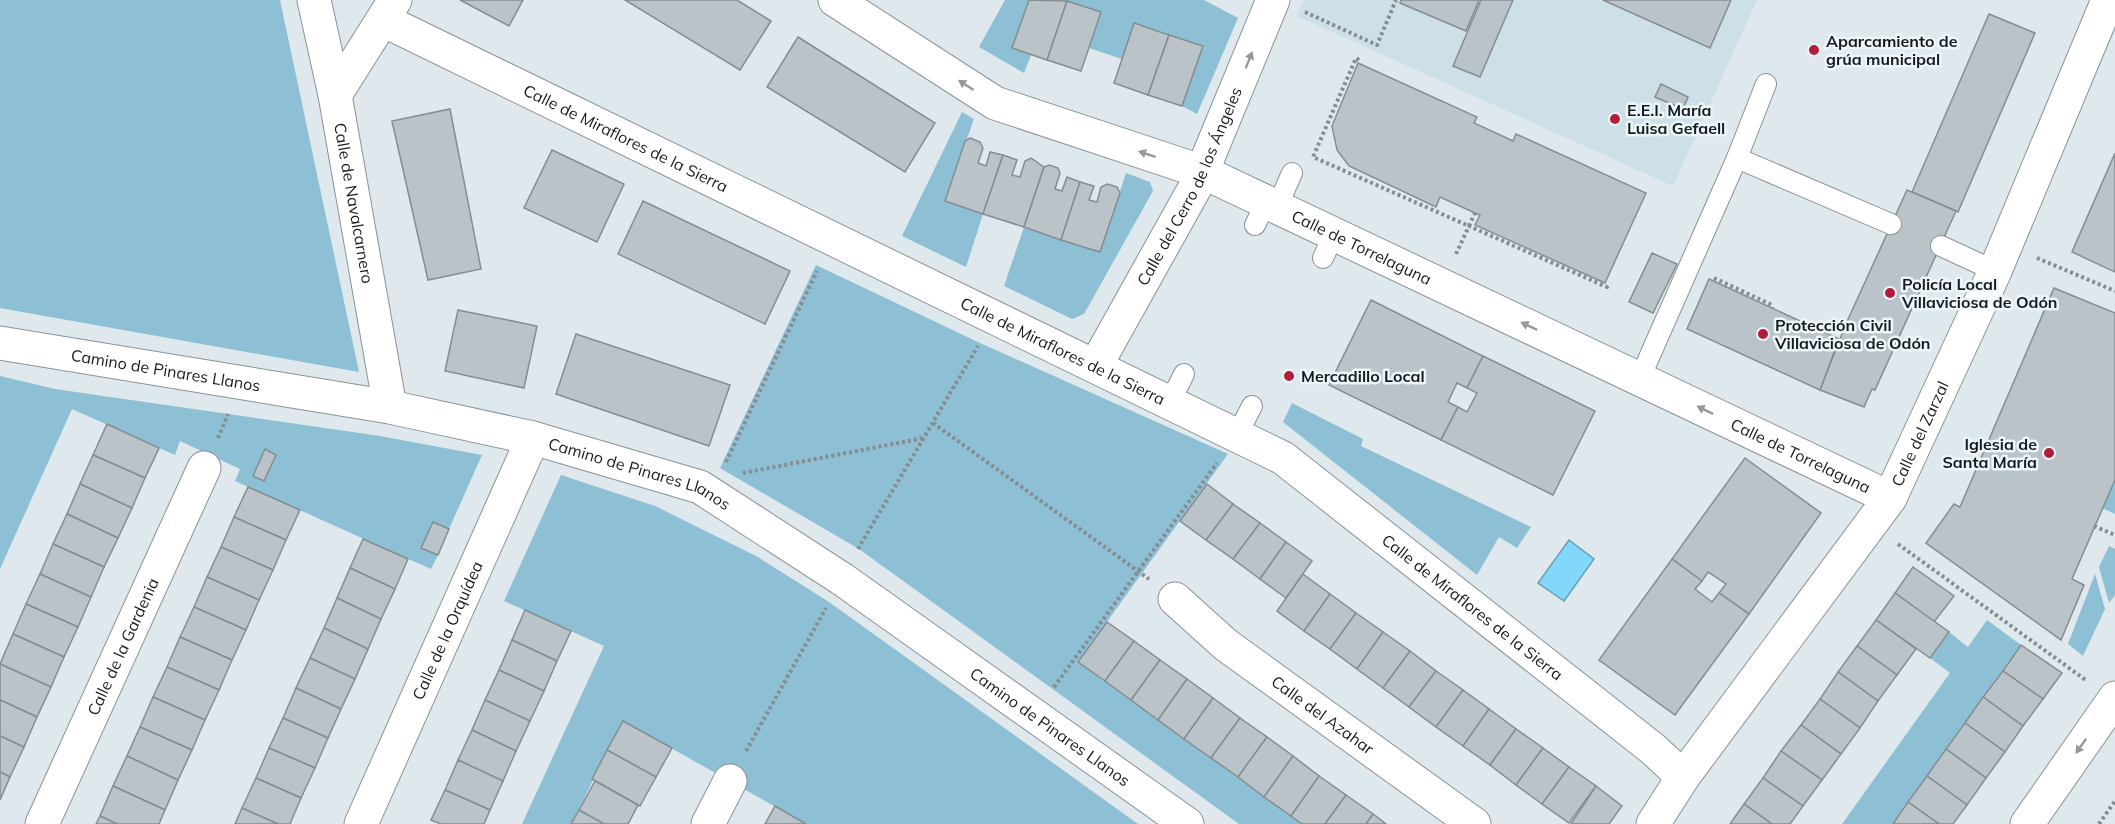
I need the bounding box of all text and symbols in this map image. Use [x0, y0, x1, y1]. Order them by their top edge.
place label: Aparcamiento de grúa municipal [1826, 31, 1958, 69]
marker: Aparcamiento de grúa municipal [1807, 43, 1821, 57]
one-way arrow [1244, 50, 1254, 68]
one-way arrow [958, 79, 974, 90]
street label: Calle de Miraflores de la Sierra [520, 80, 731, 196]
street label: Calle del Cerro de los Ángeles [1132, 84, 1246, 289]
place label: E.E.I. María Luisa Gefaell [1627, 100, 1725, 138]
marker: E.E.I. María Luisa Gefaell [1608, 112, 1622, 126]
street label: Calle de Navalcarnero [330, 121, 378, 285]
one-way arrow [1138, 148, 1156, 158]
street label: Calle de Torrelaguna [1288, 206, 1435, 289]
place label: Policía Local Villaviciosa de Odón [1901, 274, 2058, 312]
marker: Policía Local Villaviciosa de Odón [1883, 286, 1897, 300]
street label: Calle de Miraflores de la Sierra [957, 293, 1168, 409]
place label: Protección Civil Villaviciosa de Odón [1774, 315, 1931, 353]
one-way arrow [1520, 321, 1537, 330]
marker: Protección Civil Villaviciosa de Odón [1756, 327, 1770, 341]
street label: Camino de Pinares Llanos [70, 345, 262, 396]
place label: Mercadillo Local [1301, 366, 1425, 386]
marker: Mercadillo Local [1282, 369, 1296, 383]
street label: Calle del Zarzal [1887, 378, 1953, 489]
one-way arrow [1696, 405, 1713, 414]
street label: Calle de Torrelaguna [1728, 414, 1874, 497]
street label: Camino de Pinares Llanos [546, 433, 734, 514]
place label: Iglesia de Santa María [1943, 434, 2037, 472]
marker: Iglesia de Santa María [2042, 446, 2056, 460]
street label: Calle de Miraflores de la Sierra [1378, 530, 1567, 684]
street label: Calle de la Orquídea [408, 558, 487, 703]
street label: Calle de la Gardenia [83, 575, 163, 719]
street label: Camino de Pinares Llanos [966, 663, 1134, 790]
street label: Calle del Azahar [1268, 671, 1378, 759]
one-way arrow [2075, 738, 2087, 754]

